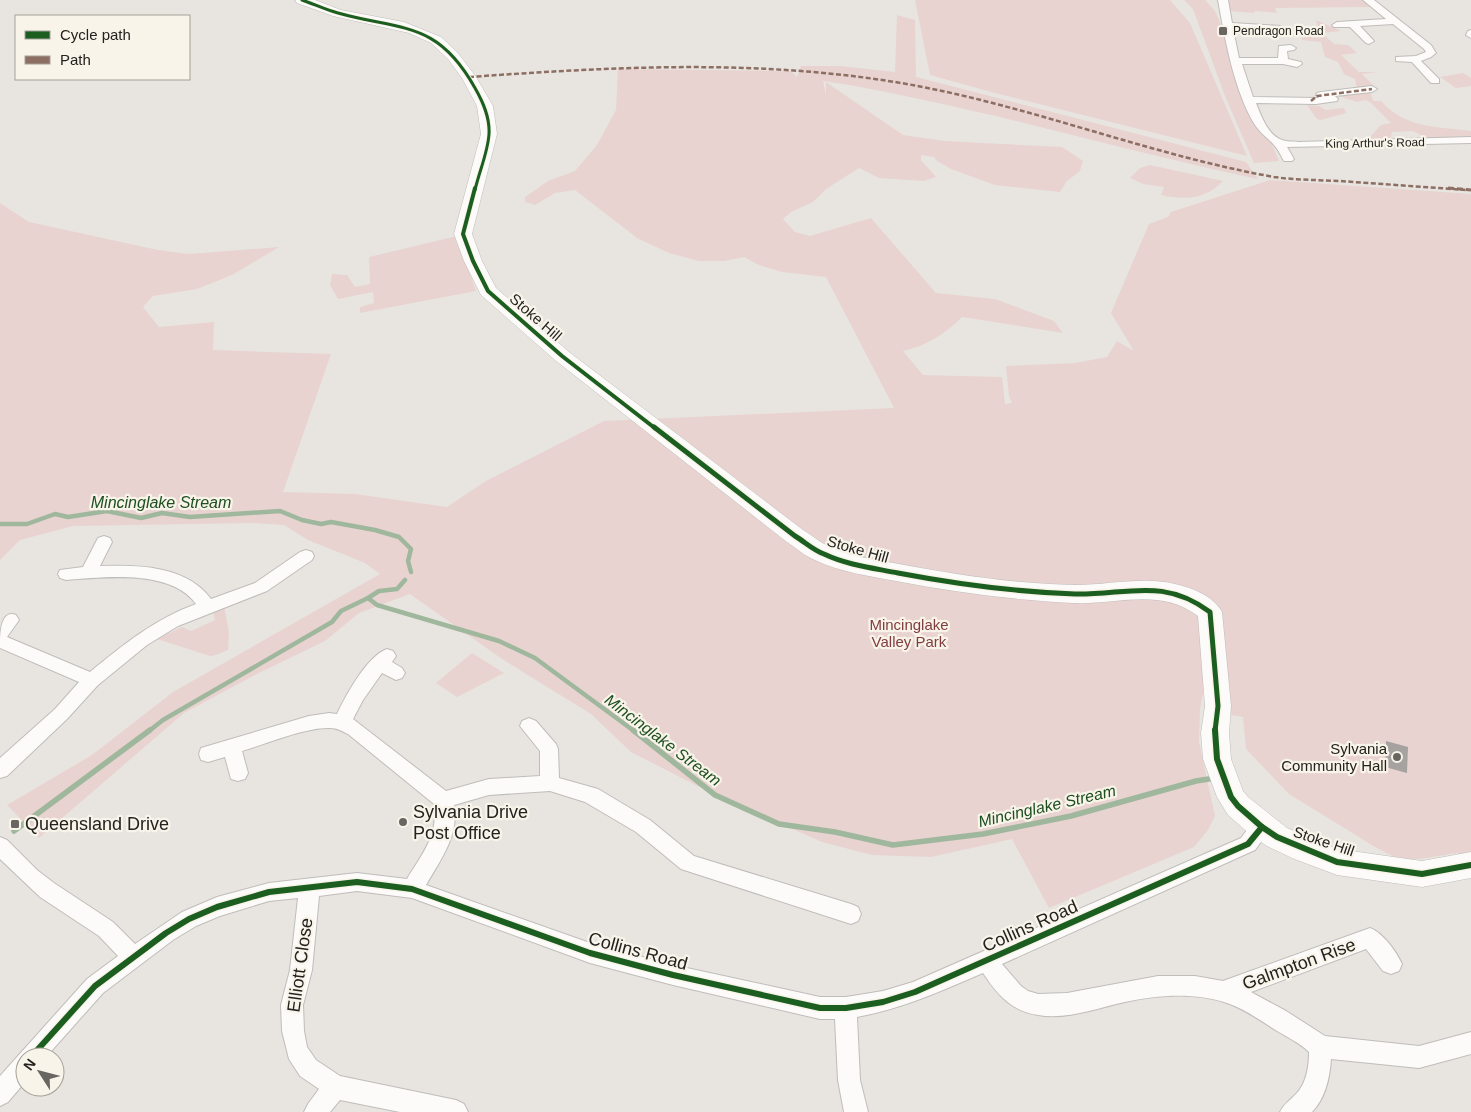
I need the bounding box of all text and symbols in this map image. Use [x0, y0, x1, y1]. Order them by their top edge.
legend [15, 15, 190, 80]
place label: Pendragon Road [1233, 24, 1324, 38]
marker: Pendragon Road [1217, 25, 1229, 37]
text: Cycle path [60, 26, 131, 43]
text: Path [60, 51, 91, 68]
street label: King Arthur's Road [1325, 135, 1425, 151]
street label: Stoke Hill [507, 290, 565, 344]
water label: Mincinglake Stream [91, 494, 231, 511]
street label: Stoke Hill [825, 532, 891, 566]
park label: Mincinglake Valley Park [869, 616, 949, 650]
water label: Mincinglake Stream [602, 691, 724, 789]
place label: Sylvania Community Hall [1281, 740, 1388, 774]
marker: Sylvania Community Hall [1391, 751, 1403, 763]
water label: Mincinglake Stream [977, 782, 1117, 830]
place label: Sylvania Drive Post Office [413, 802, 528, 843]
place label: Queensland Drive [25, 814, 169, 834]
marker: Sylvania Drive Post Office [397, 816, 409, 828]
marker: Queensland Drive [9, 818, 21, 830]
street label: Stoke Hill [1291, 823, 1357, 859]
street label: Collins Road [979, 896, 1081, 956]
street label: Elliott Close [283, 917, 317, 1013]
street label: Collins Road [586, 928, 690, 974]
street label: Galmpton Rise [1240, 934, 1358, 994]
north arrow [15, 1047, 65, 1097]
text: N [20, 1056, 39, 1073]

